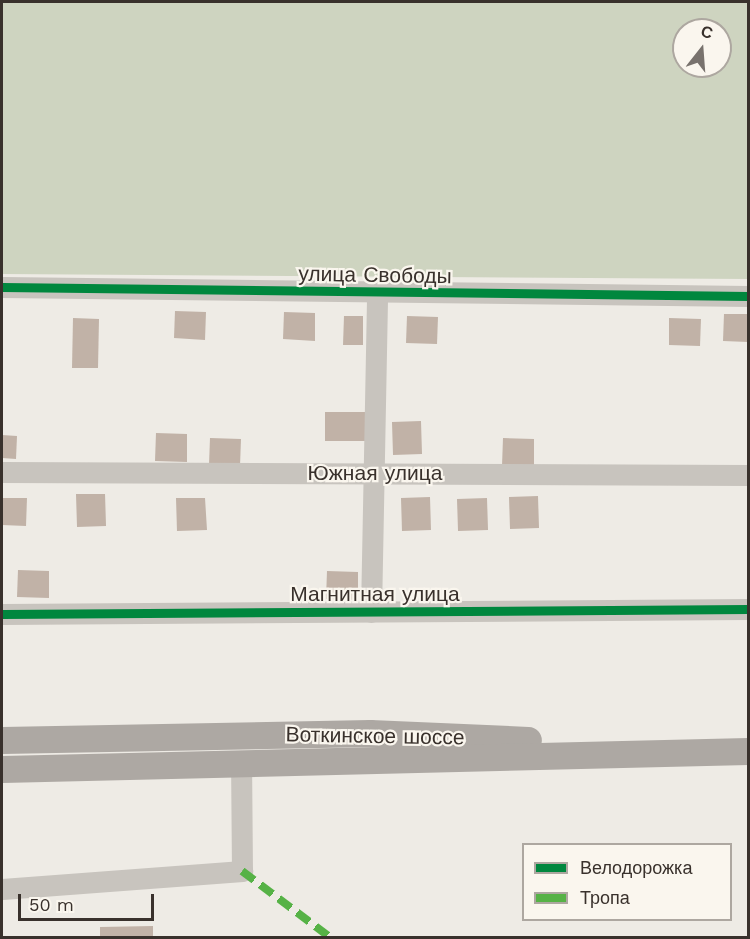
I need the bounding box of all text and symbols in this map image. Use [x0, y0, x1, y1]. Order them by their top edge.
north arrow [672, 18, 732, 78]
text: С [699, 21, 715, 43]
street label: улица Свободы [298, 261, 452, 289]
street label: Южная улица [308, 460, 442, 486]
street label: Магнитная улица [290, 581, 460, 607]
street label: Воткинское шоссе [285, 722, 465, 750]
legend [522, 843, 732, 921]
text: Велодорожка [580, 857, 692, 878]
scale bar [21, 882, 158, 920]
text: Тропа [580, 887, 630, 908]
text: 50 m [29, 894, 74, 915]

